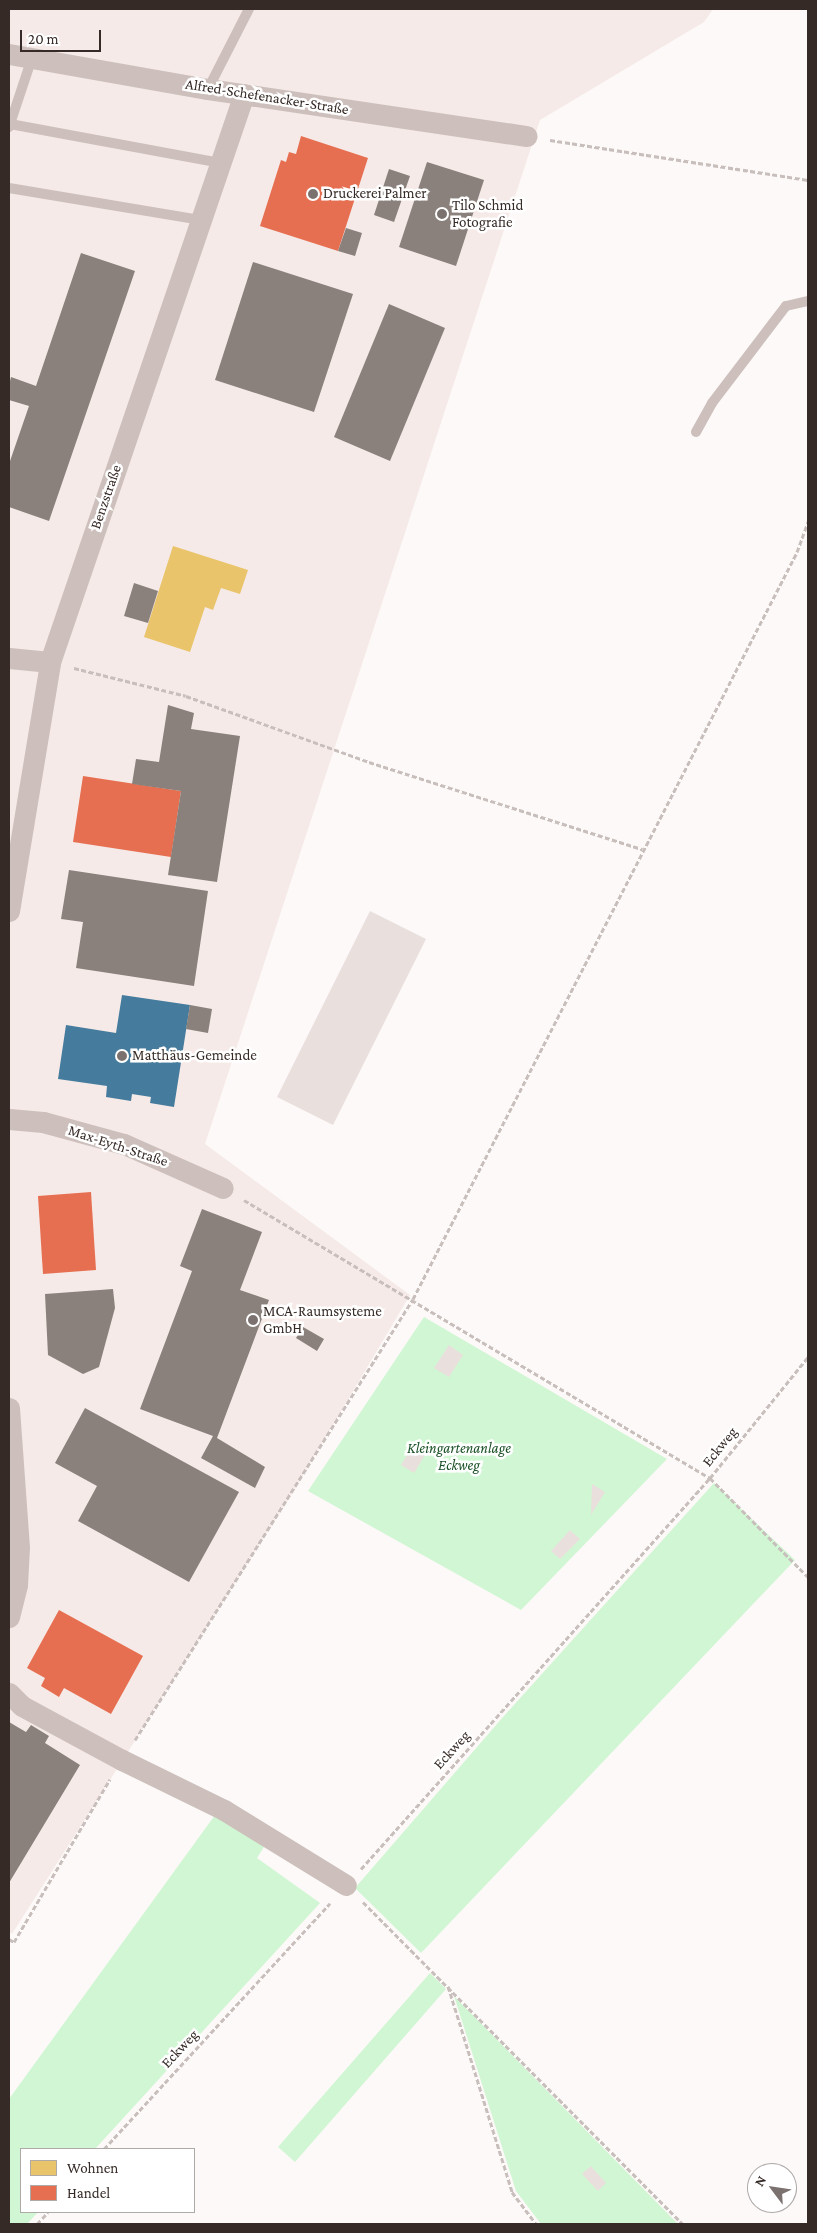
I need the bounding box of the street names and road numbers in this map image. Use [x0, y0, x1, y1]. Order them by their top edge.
street label: Alfred-Schefenacker-Straße [184, 75, 350, 119]
street label: Benzstraße [87, 462, 125, 532]
street label: Max-Eyth-Straße [66, 1121, 170, 1171]
street label: Eckweg [699, 1423, 741, 1471]
street label: Eckweg [430, 1727, 474, 1773]
street label: Eckweg [158, 2026, 202, 2072]

